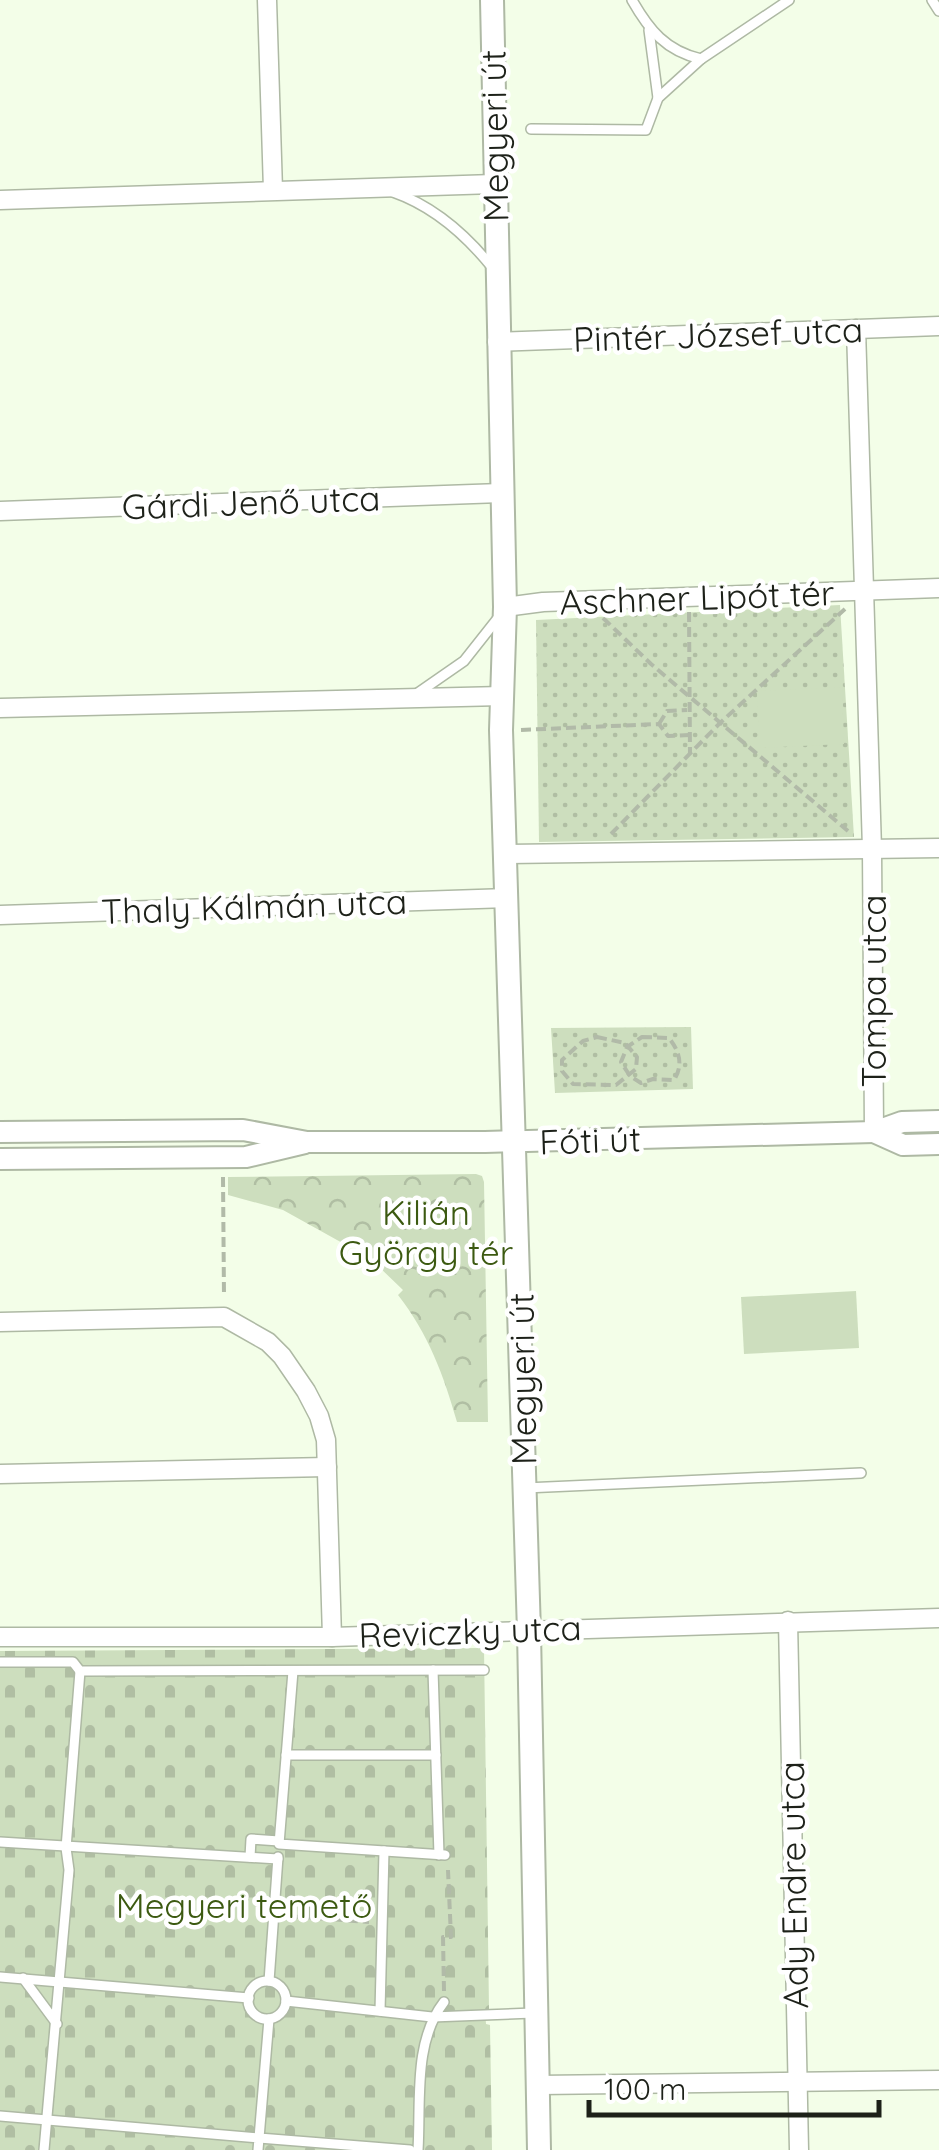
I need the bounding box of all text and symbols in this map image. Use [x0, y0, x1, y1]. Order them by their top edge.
street label: Megyeri út [471, 50, 517, 222]
street label: Pintér József utca [572, 307, 864, 361]
street label: Gárdi Jenő utca [121, 475, 381, 529]
street label: Aschner Lipót tér [559, 570, 835, 624]
street label: Thaly Kálmán utca [100, 879, 408, 933]
street label: Tompa utca [851, 895, 895, 1087]
street label: Fóti út [538, 1116, 642, 1164]
park label: Kilián György tér [339, 1190, 513, 1274]
street label: Megyeri út [499, 1293, 545, 1465]
street label: Reviczky utca [358, 1605, 582, 1657]
street label: Ady Endre utca [769, 1761, 817, 2009]
park label: Megyeri temető [116, 1883, 372, 1927]
scale bar [589, 2055, 879, 2117]
text: 100 m [604, 2070, 686, 2108]

